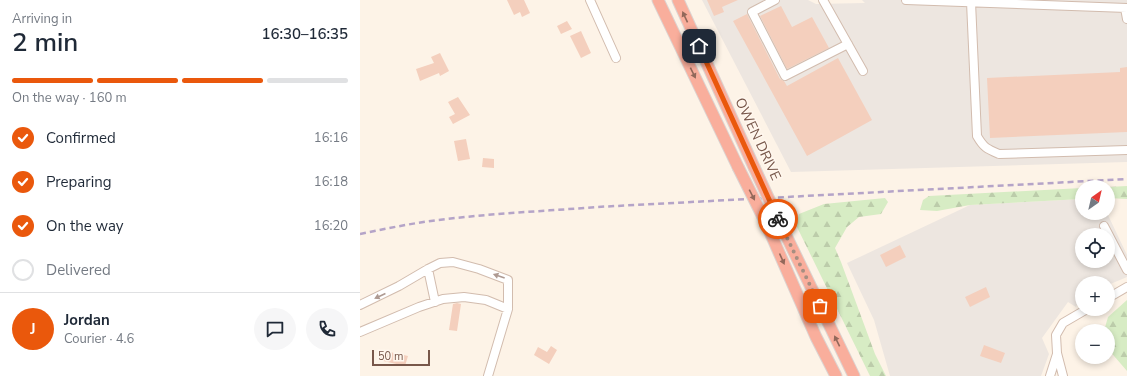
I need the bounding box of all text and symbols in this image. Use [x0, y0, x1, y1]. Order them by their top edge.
text: Arriving in [12, 10, 72, 28]
one-way arrow [682, 10, 688, 22]
text: 16:30–16:35 [261, 24, 348, 44]
text: 2 min [12, 25, 78, 60]
pin [682, 29, 716, 63]
icon: home [688, 35, 710, 57]
one-way arrow [690, 67, 696, 79]
text: On the way · 160 m [12, 89, 127, 107]
street label: OWEN DRIVE [731, 95, 785, 183]
icon: check [12, 127, 34, 149]
text: Confirmed [46, 128, 116, 148]
text: 16:16 [314, 129, 348, 147]
icon: check [12, 171, 34, 193]
text: Preparing [46, 172, 111, 192]
text: 16:18 [314, 173, 348, 191]
north arrow [1075, 180, 1115, 220]
map controls [1075, 180, 1115, 364]
one-way arrow [749, 189, 755, 201]
courier [758, 199, 798, 239]
icon: bike [767, 208, 789, 230]
icon: check [12, 215, 34, 237]
text: On the way [46, 216, 124, 236]
text: 16:20 [314, 217, 348, 235]
button: locate [1075, 228, 1115, 268]
one-way arrow [779, 253, 785, 265]
text: Delivered [46, 260, 111, 280]
one-way arrow [493, 273, 505, 279]
button: + [1075, 276, 1115, 316]
pin [803, 289, 837, 323]
one-way arrow [374, 293, 385, 299]
icon: bag [809, 295, 831, 317]
button: chat [254, 308, 296, 350]
button: phone [306, 308, 348, 350]
text: Jordan [64, 310, 110, 330]
text: J [30, 319, 36, 339]
button: − [1075, 324, 1115, 364]
text: Courier · 4.6 [64, 330, 134, 348]
one-way arrow [834, 335, 840, 347]
scale bar [372, 348, 430, 367]
text: 50 m [378, 349, 403, 364]

